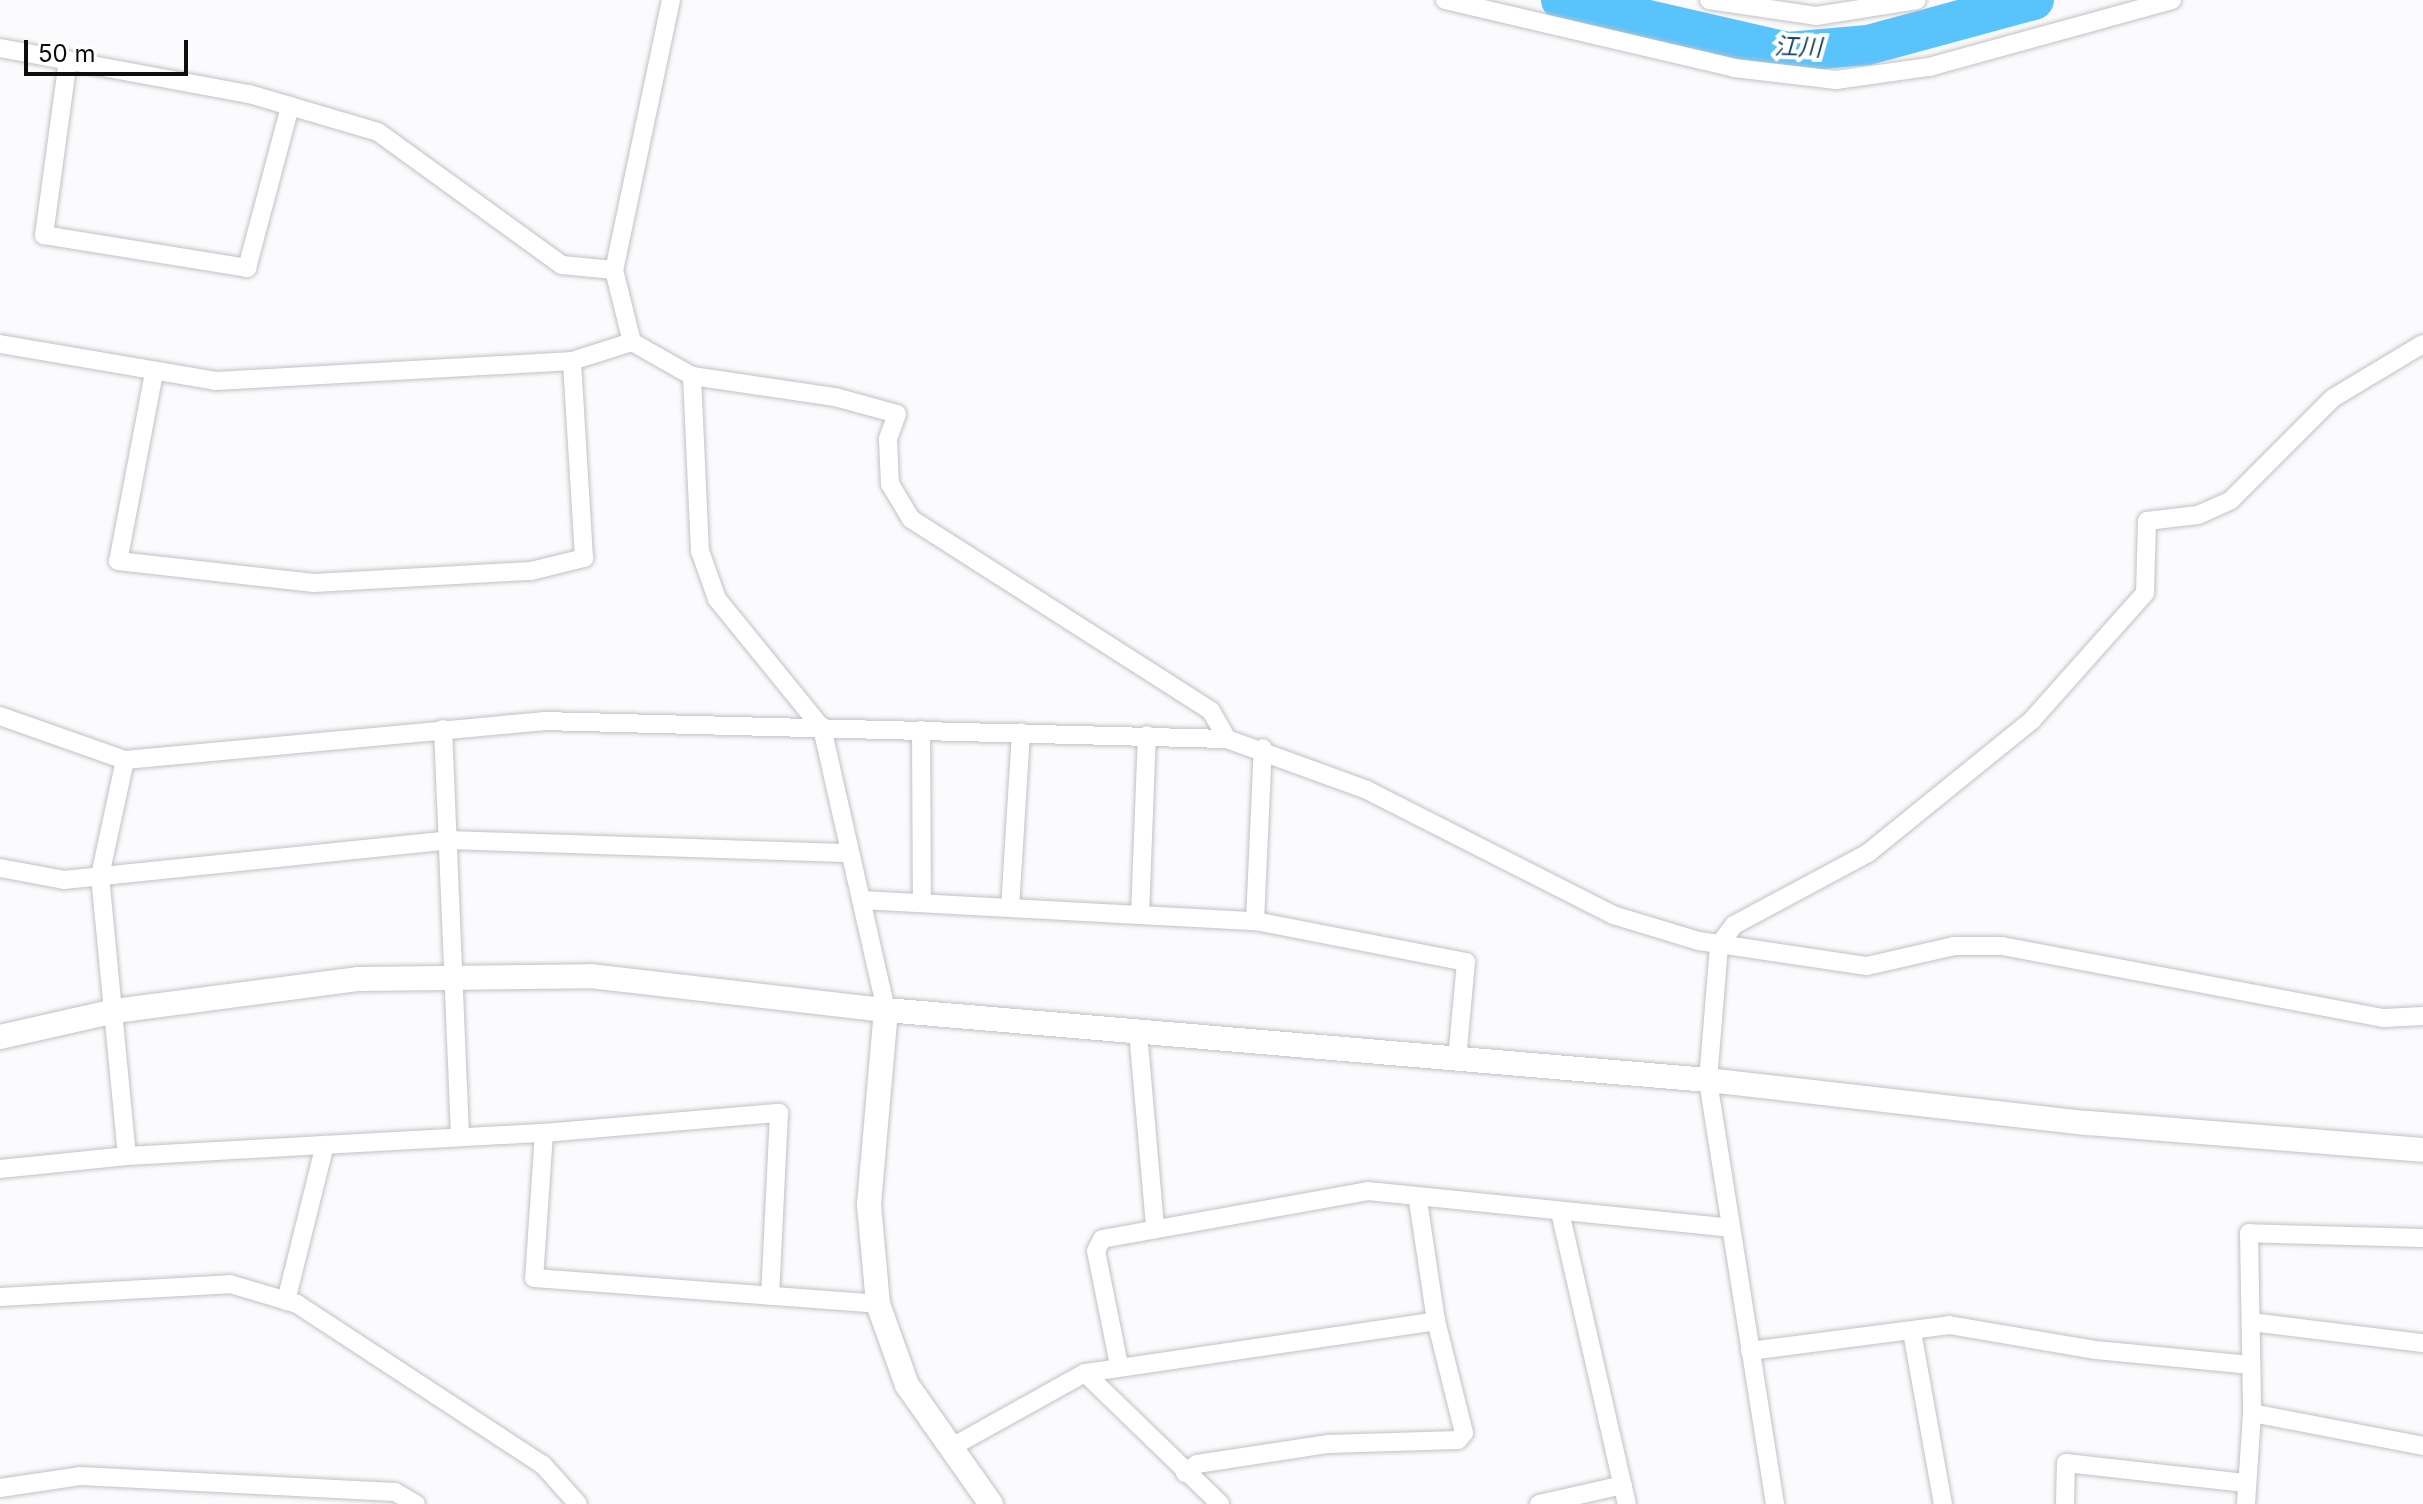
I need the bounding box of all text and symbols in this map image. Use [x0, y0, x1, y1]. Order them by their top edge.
scale bar [28, 24, 192, 74]
water label: 江川 [1774, 32, 1822, 62]
text: 50 m [38, 39, 96, 68]

